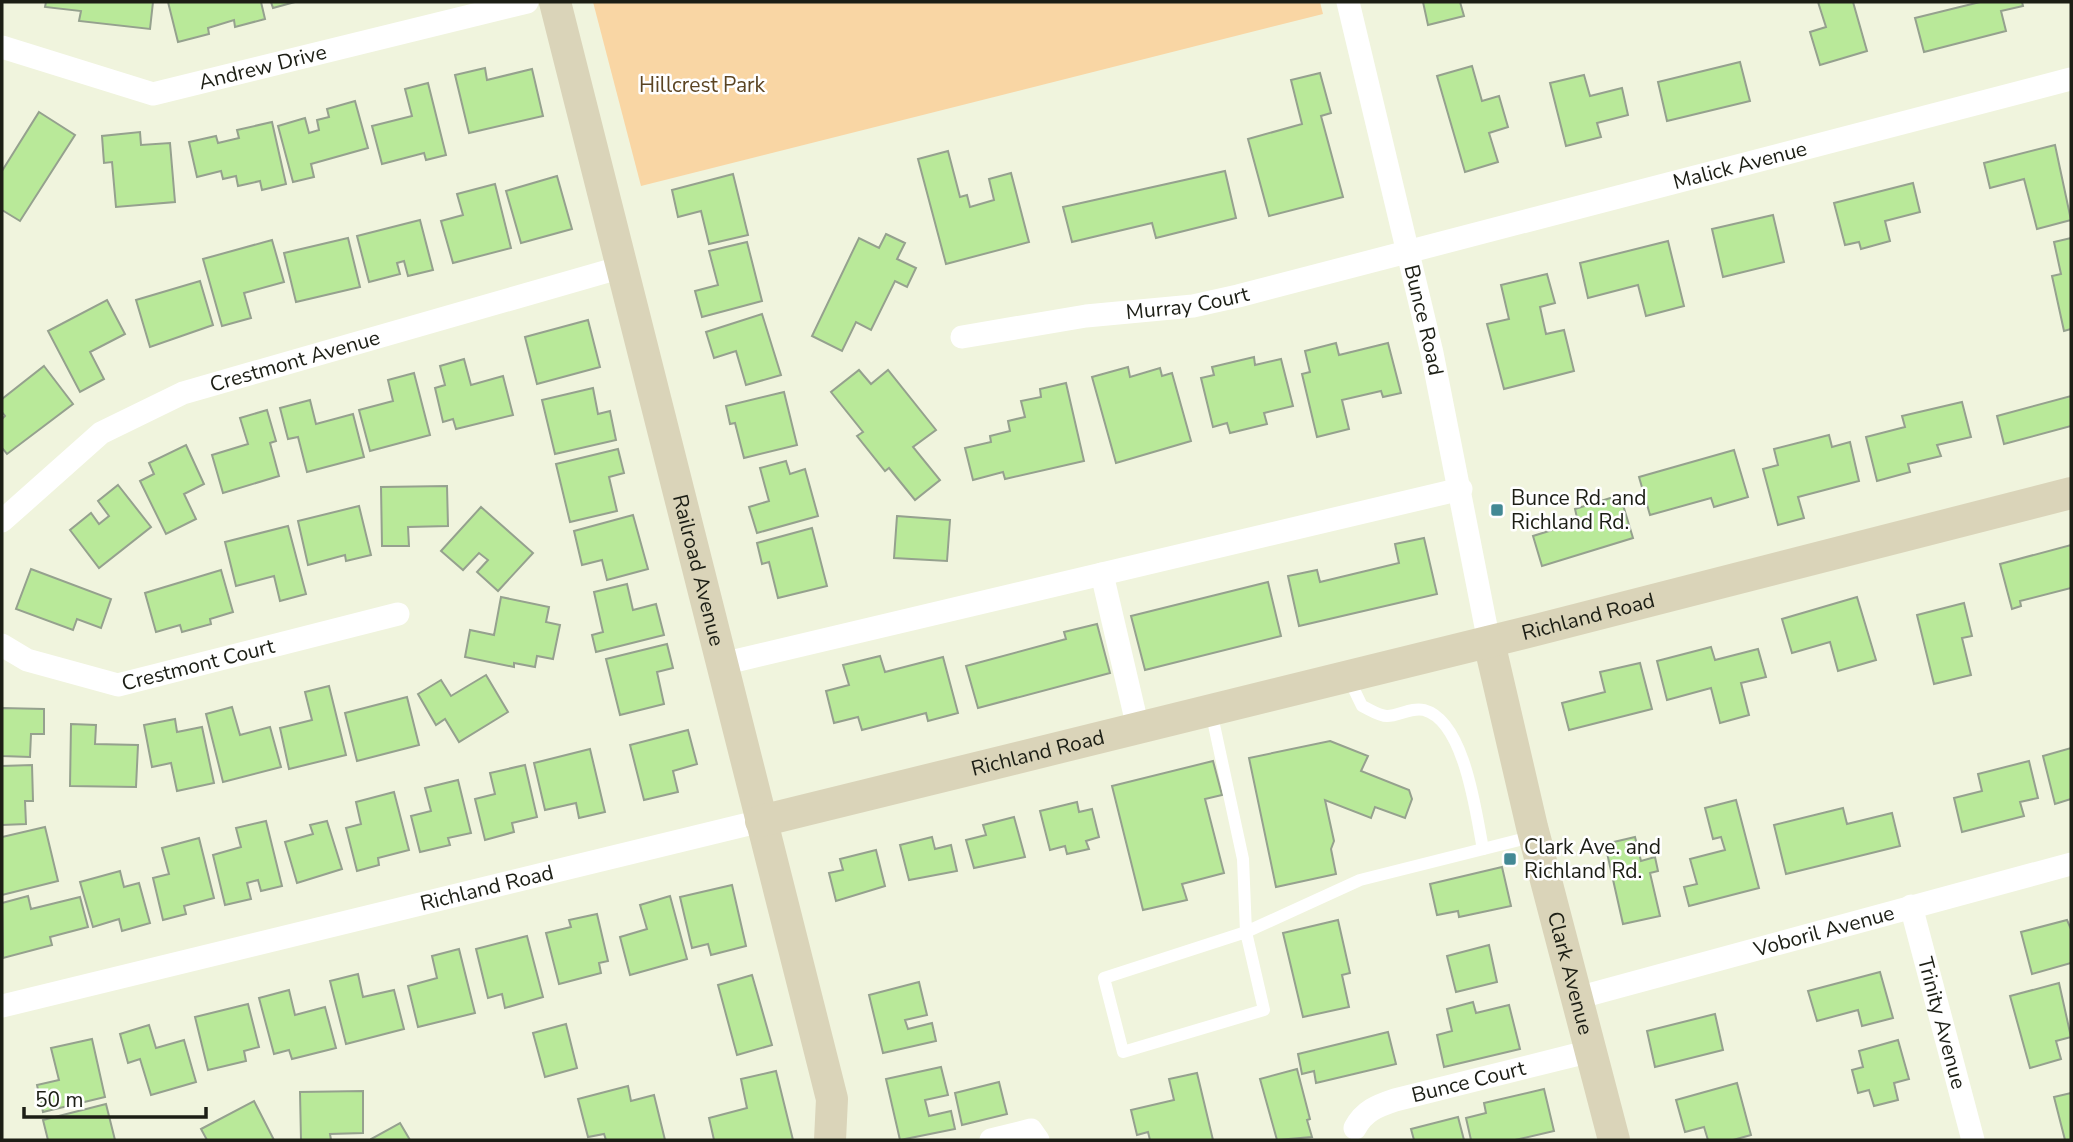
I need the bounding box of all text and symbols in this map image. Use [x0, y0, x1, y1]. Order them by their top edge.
street label: Andrew Drive [196, 38, 329, 96]
park label: Hillcrest Park [639, 71, 766, 99]
street label: Malick Avenue [1670, 134, 1810, 196]
street label: Bunce Road [1397, 262, 1450, 378]
street label: Murray Court [1125, 280, 1253, 326]
street label: Crestmont Avenue [206, 323, 383, 399]
place label: Bunce Rd. and Richland Rd. [1511, 484, 1647, 536]
street label: Railroad Avenue [666, 491, 731, 649]
marker: Bunce Rd. and Richland Rd. [1489, 502, 1505, 518]
street label: Richland Road [1519, 586, 1658, 647]
street label: Crestmont Court [119, 632, 278, 698]
street label: Richland Road [968, 723, 1107, 783]
place label: Clark Ave. and Richland Rd. [1524, 833, 1661, 885]
marker: Clark Ave. and Richland Rd. [1502, 851, 1518, 867]
street label: Richland Road [417, 858, 556, 918]
street label: Voboril Avenue [1750, 899, 1897, 964]
street label: Clark Avenue [1541, 908, 1600, 1038]
street label: Trinity Avenue [1911, 954, 1973, 1092]
street label: Bunce Court [1409, 1054, 1529, 1109]
scale bar [24, 1076, 206, 1120]
text: 50 m [35, 1086, 84, 1114]

